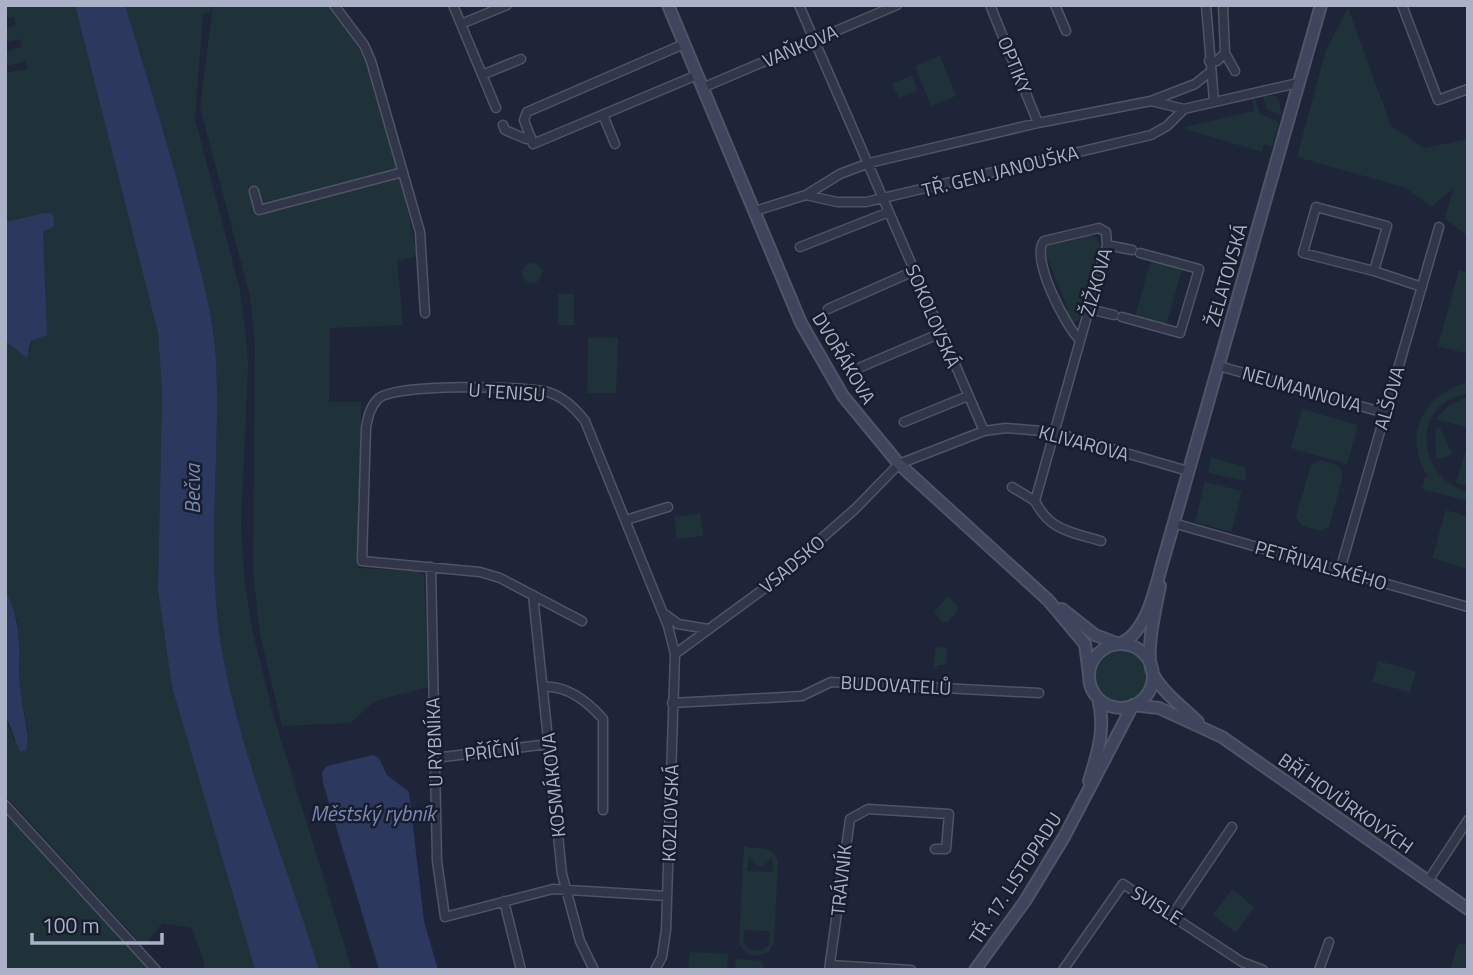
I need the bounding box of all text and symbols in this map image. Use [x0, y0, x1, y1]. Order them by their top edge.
street label: VAŇKOVA [758, 17, 842, 74]
street label: OPTIKY [991, 32, 1040, 99]
street label: TŘ. GEN. JANOUŠKA [919, 137, 1081, 204]
street label: ŽELATOVSKÁ [1197, 220, 1254, 330]
street label: ŽIŽKOVA [1072, 244, 1119, 319]
street label: SOKOLOVSKÁ [899, 259, 968, 372]
street label: DVOŘÁKOVA [805, 306, 883, 409]
street label: NEUMANNOVA [1239, 358, 1365, 419]
street label: ALŠOVA [1366, 363, 1411, 433]
street label: U TENISU [468, 374, 546, 409]
street label: KLIVAROVA [1036, 417, 1132, 468]
water label: Bečva [176, 462, 208, 514]
street label: VSADSKO [753, 527, 831, 600]
street label: PETŘIVALSKÉHO [1252, 532, 1391, 597]
street label: BUDOVATELŮ [840, 667, 952, 702]
street label: U RYBNÍKA [417, 697, 450, 787]
street label: KOSMÁKOVA [533, 731, 572, 839]
street label: PŘÍČNÍ [463, 733, 522, 768]
street label: BŘÍ HOVŮRKOVÝCH [1273, 745, 1420, 860]
street label: KOZLOVSKÁ [653, 764, 686, 862]
water label: Městský rybník [310, 797, 438, 829]
street label: TŘ. 17. LISTOPADU [961, 806, 1068, 949]
street label: TRÁVNÍK [822, 843, 859, 917]
street label: SVISLE [1126, 878, 1189, 932]
scale bar [32, 902, 161, 946]
text: 100 m [42, 909, 99, 941]

